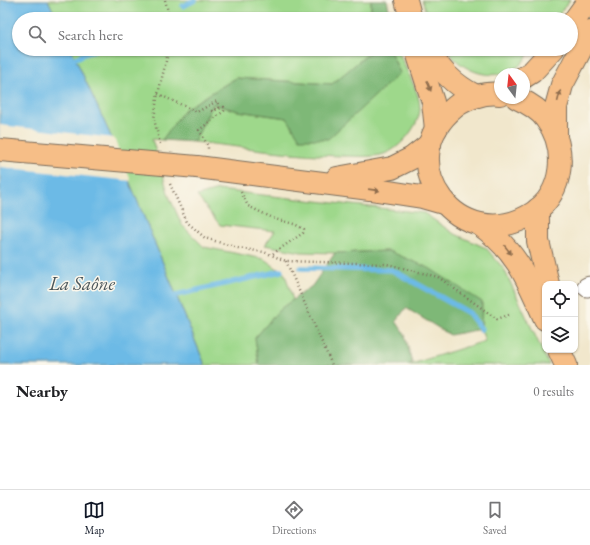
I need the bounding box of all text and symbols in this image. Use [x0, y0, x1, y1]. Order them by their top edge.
search box [12, 12, 578, 56]
icon: search [26, 23, 48, 45]
text: Search here [58, 25, 123, 44]
north arrow [494, 68, 530, 104]
one-way arrow [426, 80, 432, 92]
one-way arrow [556, 90, 562, 102]
one-way arrow [368, 187, 380, 193]
one-way arrow [504, 245, 513, 255]
water label: La Saône [48, 271, 116, 296]
map controls [542, 281, 578, 353]
button: locate [542, 281, 578, 317]
button: layers [542, 317, 578, 353]
text: Nearby [16, 380, 68, 402]
text: 0 results [533, 383, 574, 400]
tab: Map [83, 499, 105, 537]
tab: Directions [272, 499, 316, 537]
tab: Saved [483, 499, 507, 537]

